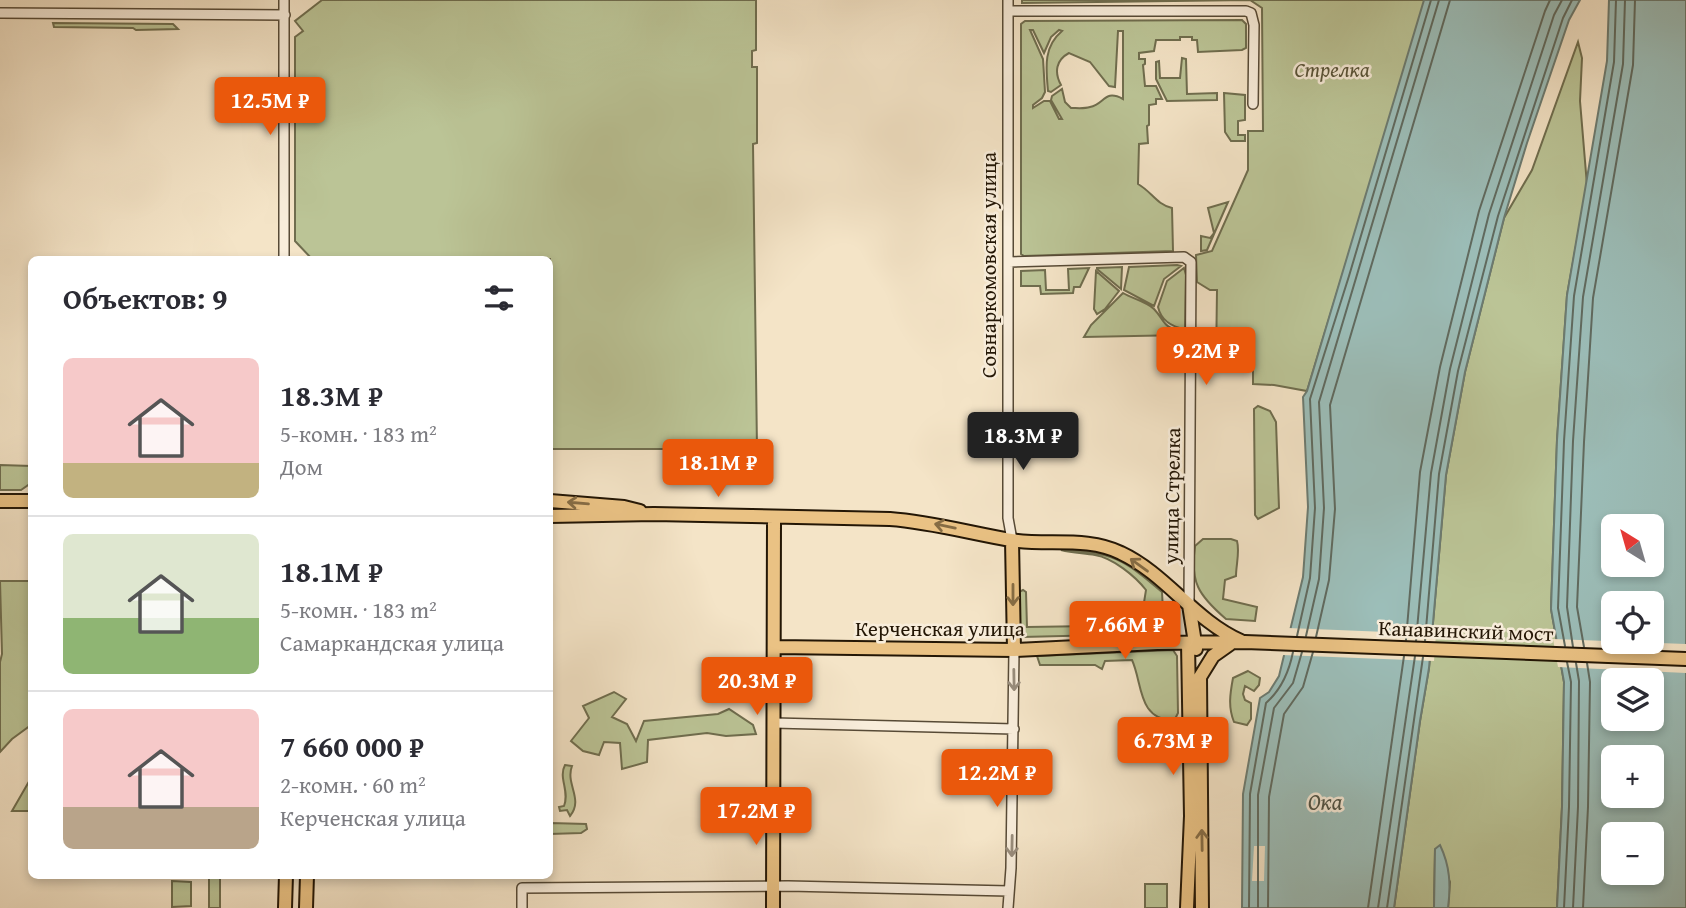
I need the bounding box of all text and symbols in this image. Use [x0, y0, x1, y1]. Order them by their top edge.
park label: Стрелка [1294, 54, 1370, 85]
pin: 12.5M ₽ [205, 78, 335, 137]
text: 12.5M ₽ [230, 83, 310, 116]
street label: Совнаркомовская улица [973, 152, 1004, 378]
text: Объектов: 9 [63, 276, 227, 320]
icon: filters [480, 279, 518, 317]
pin: 9.2M ₽ [1149, 328, 1263, 387]
text: 9.2M ₽ [1172, 333, 1240, 366]
text: 18.3M ₽ [280, 373, 383, 417]
icon: home [119, 386, 203, 470]
pin: 18.3M ₽ [958, 412, 1088, 472]
text: 5-комн. · 183 m² [280, 417, 437, 450]
text: 18.3M ₽ [983, 418, 1063, 451]
street label: улица Стрелка [1155, 427, 1188, 566]
pin: 18.1M ₽ [653, 440, 783, 499]
text: 18.1M ₽ [678, 445, 758, 478]
text: Дом [280, 450, 323, 483]
one-way arrow [567, 496, 590, 509]
north arrow [1601, 514, 1664, 578]
map controls [1601, 514, 1664, 885]
one-way arrow [934, 519, 957, 533]
text: 18.1M ₽ [280, 549, 383, 593]
one-way arrow [1130, 558, 1149, 572]
icon: home [119, 562, 203, 646]
one-way arrow [1006, 583, 1020, 606]
button: locate [1601, 591, 1664, 654]
text: 5-комн. · 183 m² [280, 593, 437, 626]
pin: 7.66M ₽ [1060, 602, 1190, 661]
text: 7.66M ₽ [1085, 607, 1165, 640]
street label: Канавинский мост [1378, 612, 1554, 649]
street label: Керченская улица [855, 613, 1025, 644]
text: Самаркандская улица [280, 626, 504, 659]
pin: 20.3M ₽ [692, 658, 822, 717]
text: 20.3M ₽ [717, 663, 797, 696]
one-way arrow [1008, 668, 1021, 691]
button: layers [1601, 668, 1664, 731]
pin: 6.73M ₽ [1108, 718, 1238, 777]
text: 6.73M ₽ [1133, 723, 1213, 756]
text: 7 660 000 ₽ [280, 724, 424, 768]
icon: home [119, 737, 203, 821]
button: + [1601, 745, 1664, 808]
pin: 12.2M ₽ [932, 750, 1062, 809]
text: 12.2M ₽ [957, 755, 1037, 788]
text: 2-комн. · 60 m² [280, 768, 426, 801]
water label: Ока [1308, 785, 1343, 818]
pin: 17.2M ₽ [691, 788, 821, 847]
text: 17.2M ₽ [716, 793, 796, 826]
text: Керченская улица [280, 801, 466, 834]
button: − [1601, 822, 1664, 885]
one-way arrow [1195, 829, 1209, 852]
one-way arrow [1005, 834, 1018, 857]

